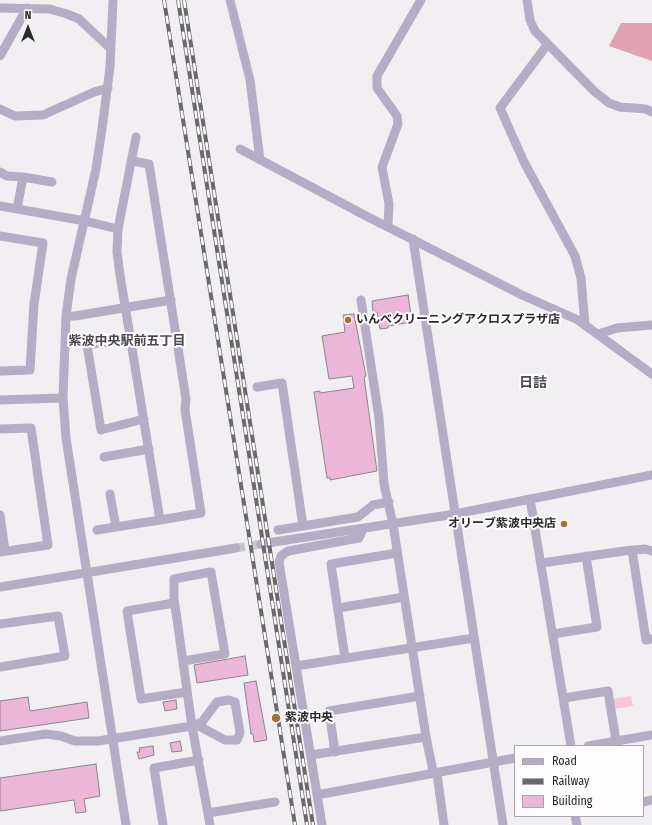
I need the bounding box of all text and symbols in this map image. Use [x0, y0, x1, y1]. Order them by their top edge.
north arrow [8, 8, 48, 48]
text: N [25, 9, 31, 22]
place label: いんべクリーニングアクロスプラザ店 [356, 313, 560, 327]
marker: いんべクリーニングアクロスプラザ店 [343, 315, 353, 325]
district label: 紫波中央駅前五丁目 [69, 333, 185, 349]
district label: 日詰 [519, 375, 547, 391]
place label: オリーブ紫波中央店 [448, 517, 556, 531]
marker: オリーブ紫波中央店 [559, 519, 569, 529]
place label: 紫波中央 [285, 711, 333, 725]
marker: 紫波中央 [270, 712, 282, 724]
legend [514, 745, 644, 817]
text: Road [552, 754, 577, 768]
text: Railway [552, 774, 589, 788]
text: Building [552, 794, 592, 808]

